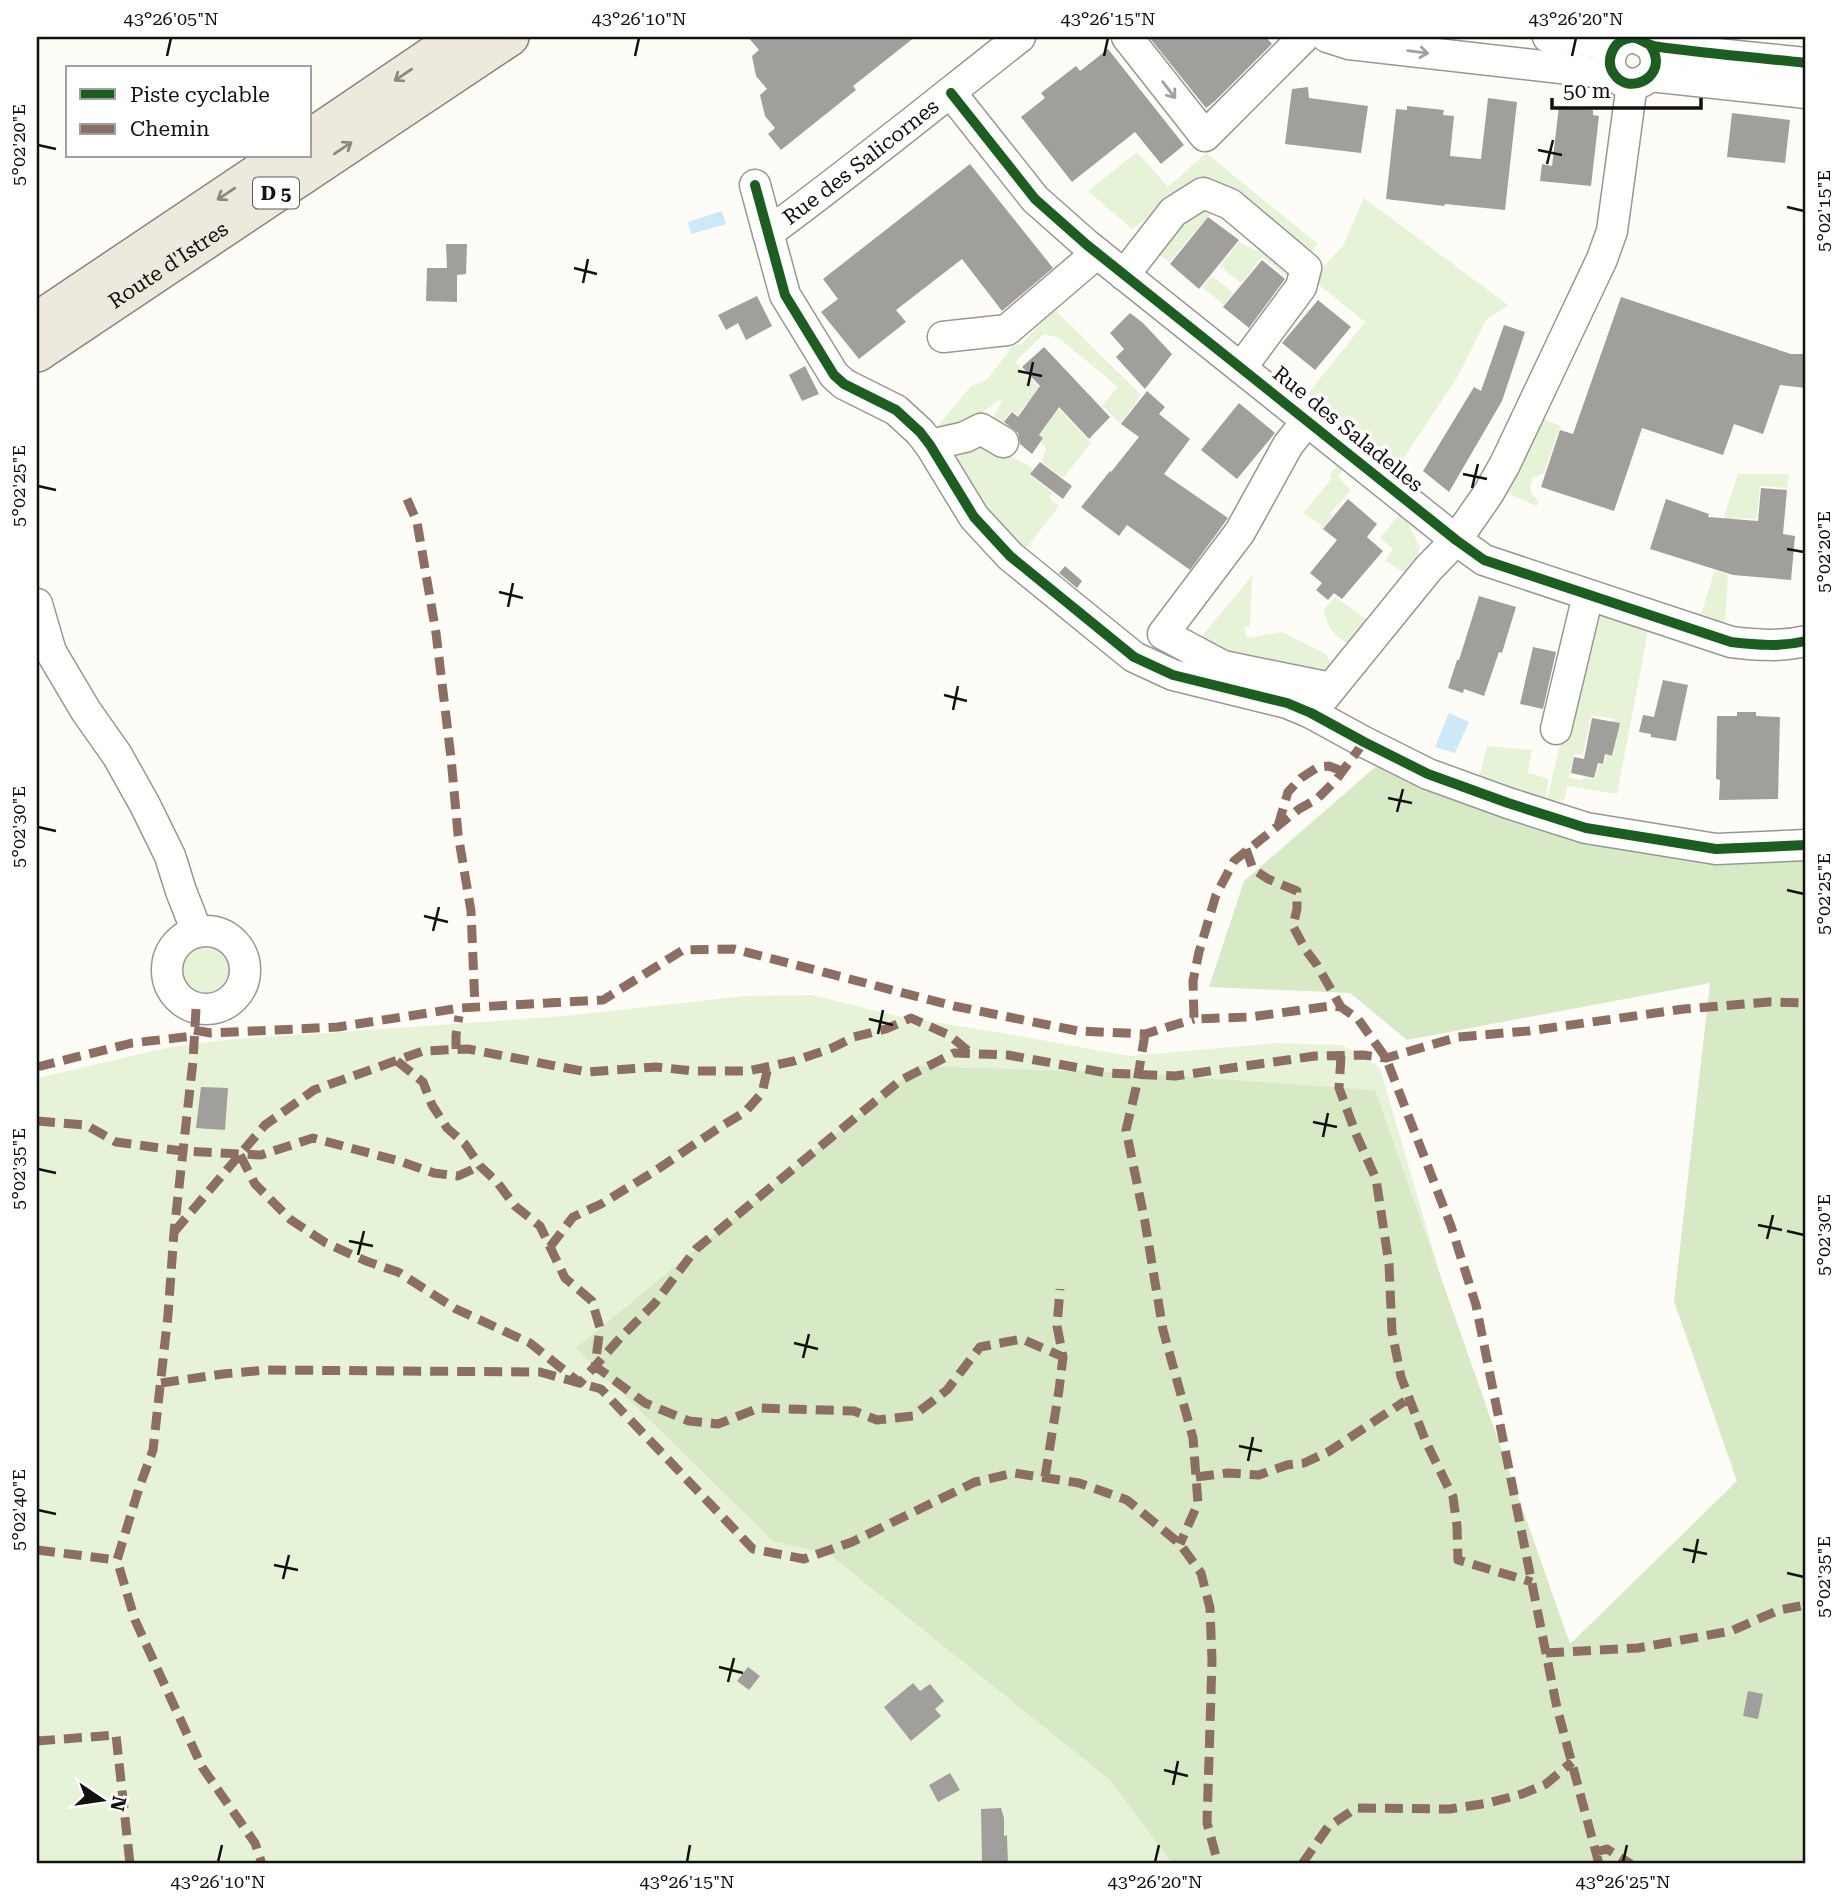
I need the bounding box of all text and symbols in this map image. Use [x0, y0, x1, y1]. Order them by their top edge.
text: 43°26'05"N [124, 8, 218, 29]
text: 43°26'10"N [592, 8, 686, 29]
text: 43°26'15"N [1061, 8, 1155, 29]
text: 43°26'20"N [1529, 8, 1623, 29]
one-way arrow [1406, 46, 1429, 59]
legend [66, 66, 312, 158]
scale bar [1552, 66, 1701, 110]
one-way arrow [394, 68, 413, 82]
text: 50 m [1563, 79, 1611, 103]
one-way arrow [1161, 81, 1177, 99]
text: Piste cyclable [130, 83, 270, 107]
street label: Rue des Salicornes [778, 94, 944, 230]
text: 5°02'20"E [8, 104, 29, 186]
text: Chemin [130, 117, 210, 141]
one-way arrow [332, 141, 352, 155]
text: 5°02'15"E [1813, 170, 1834, 252]
road number: D 5 [253, 178, 299, 209]
one-way arrow [217, 187, 236, 201]
street label: Route d'Istres [104, 217, 233, 314]
street label: Rue des Saladelles [1268, 361, 1428, 497]
text: 5°02'25"E [8, 445, 29, 527]
text: 5°02'20"E [1813, 511, 1834, 593]
text: 5°02'30"E [8, 786, 29, 868]
text: 5°02'25"E [1813, 853, 1834, 935]
text: 5°02'35"E [8, 1128, 29, 1210]
text: 5°02'30"E [1813, 1194, 1834, 1276]
text: 5°02'40"E [8, 1469, 29, 1551]
text: 5°02'35"E [1813, 1536, 1834, 1618]
north arrow [66, 1764, 136, 1834]
text: N [105, 1794, 131, 1814]
text: 43°26'10"N [171, 1871, 265, 1892]
text: 43°26'15"N [640, 1871, 734, 1892]
text: 43°26'20"N [1108, 1871, 1202, 1892]
text: 43°26'25"N [1576, 1871, 1670, 1892]

